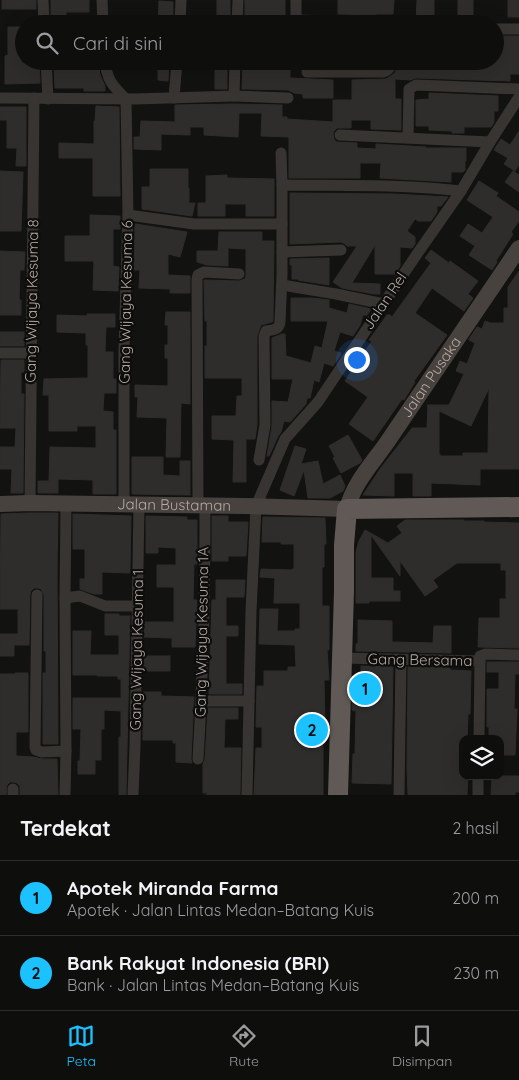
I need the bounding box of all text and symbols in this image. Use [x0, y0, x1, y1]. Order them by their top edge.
search box [15, 15, 504, 70]
icon: search [33, 29, 61, 57]
text: Cari di sini [73, 31, 162, 55]
street label: Gang Wijaya Kesuma 8 [21, 219, 42, 383]
street label: Gang Wijaya Kesuma 6 [115, 220, 136, 384]
street label: Jalan Rel [359, 269, 411, 333]
street label: Jalan Pusaka [397, 333, 465, 421]
your location [344, 347, 370, 373]
street label: Jalan Bustaman [117, 494, 231, 515]
street label: Gang Wijaya Kesuma 1A [191, 546, 212, 717]
street label: Gang Wijaya Kesuma 1 [126, 570, 147, 730]
street label: Gang Bersama [367, 649, 473, 670]
pin: 1 [349, 670, 381, 708]
pin: 2 [296, 711, 328, 749]
map controls [459, 735, 504, 780]
button: layers [459, 735, 504, 780]
text: Terdekat [20, 815, 111, 841]
text: 2 hasil [452, 818, 499, 838]
text: Apotek Miranda Farma [67, 876, 278, 900]
text: 1 [33, 888, 39, 908]
text: 200 m [452, 888, 499, 908]
text: Apotek · Jalan Lintas Medan–Batang Kuis [67, 900, 374, 920]
text: Bank Rakyat Indonesia (BRI) [67, 951, 329, 975]
text: 2 [31, 963, 41, 983]
text: 230 m [453, 963, 499, 983]
text: Bank · Jalan Lintas Medan–Batang Kuis [67, 975, 359, 995]
tab: Peta [67, 1022, 96, 1070]
tab: Rute [229, 1022, 259, 1070]
tab: Disimpan [392, 1022, 452, 1070]

